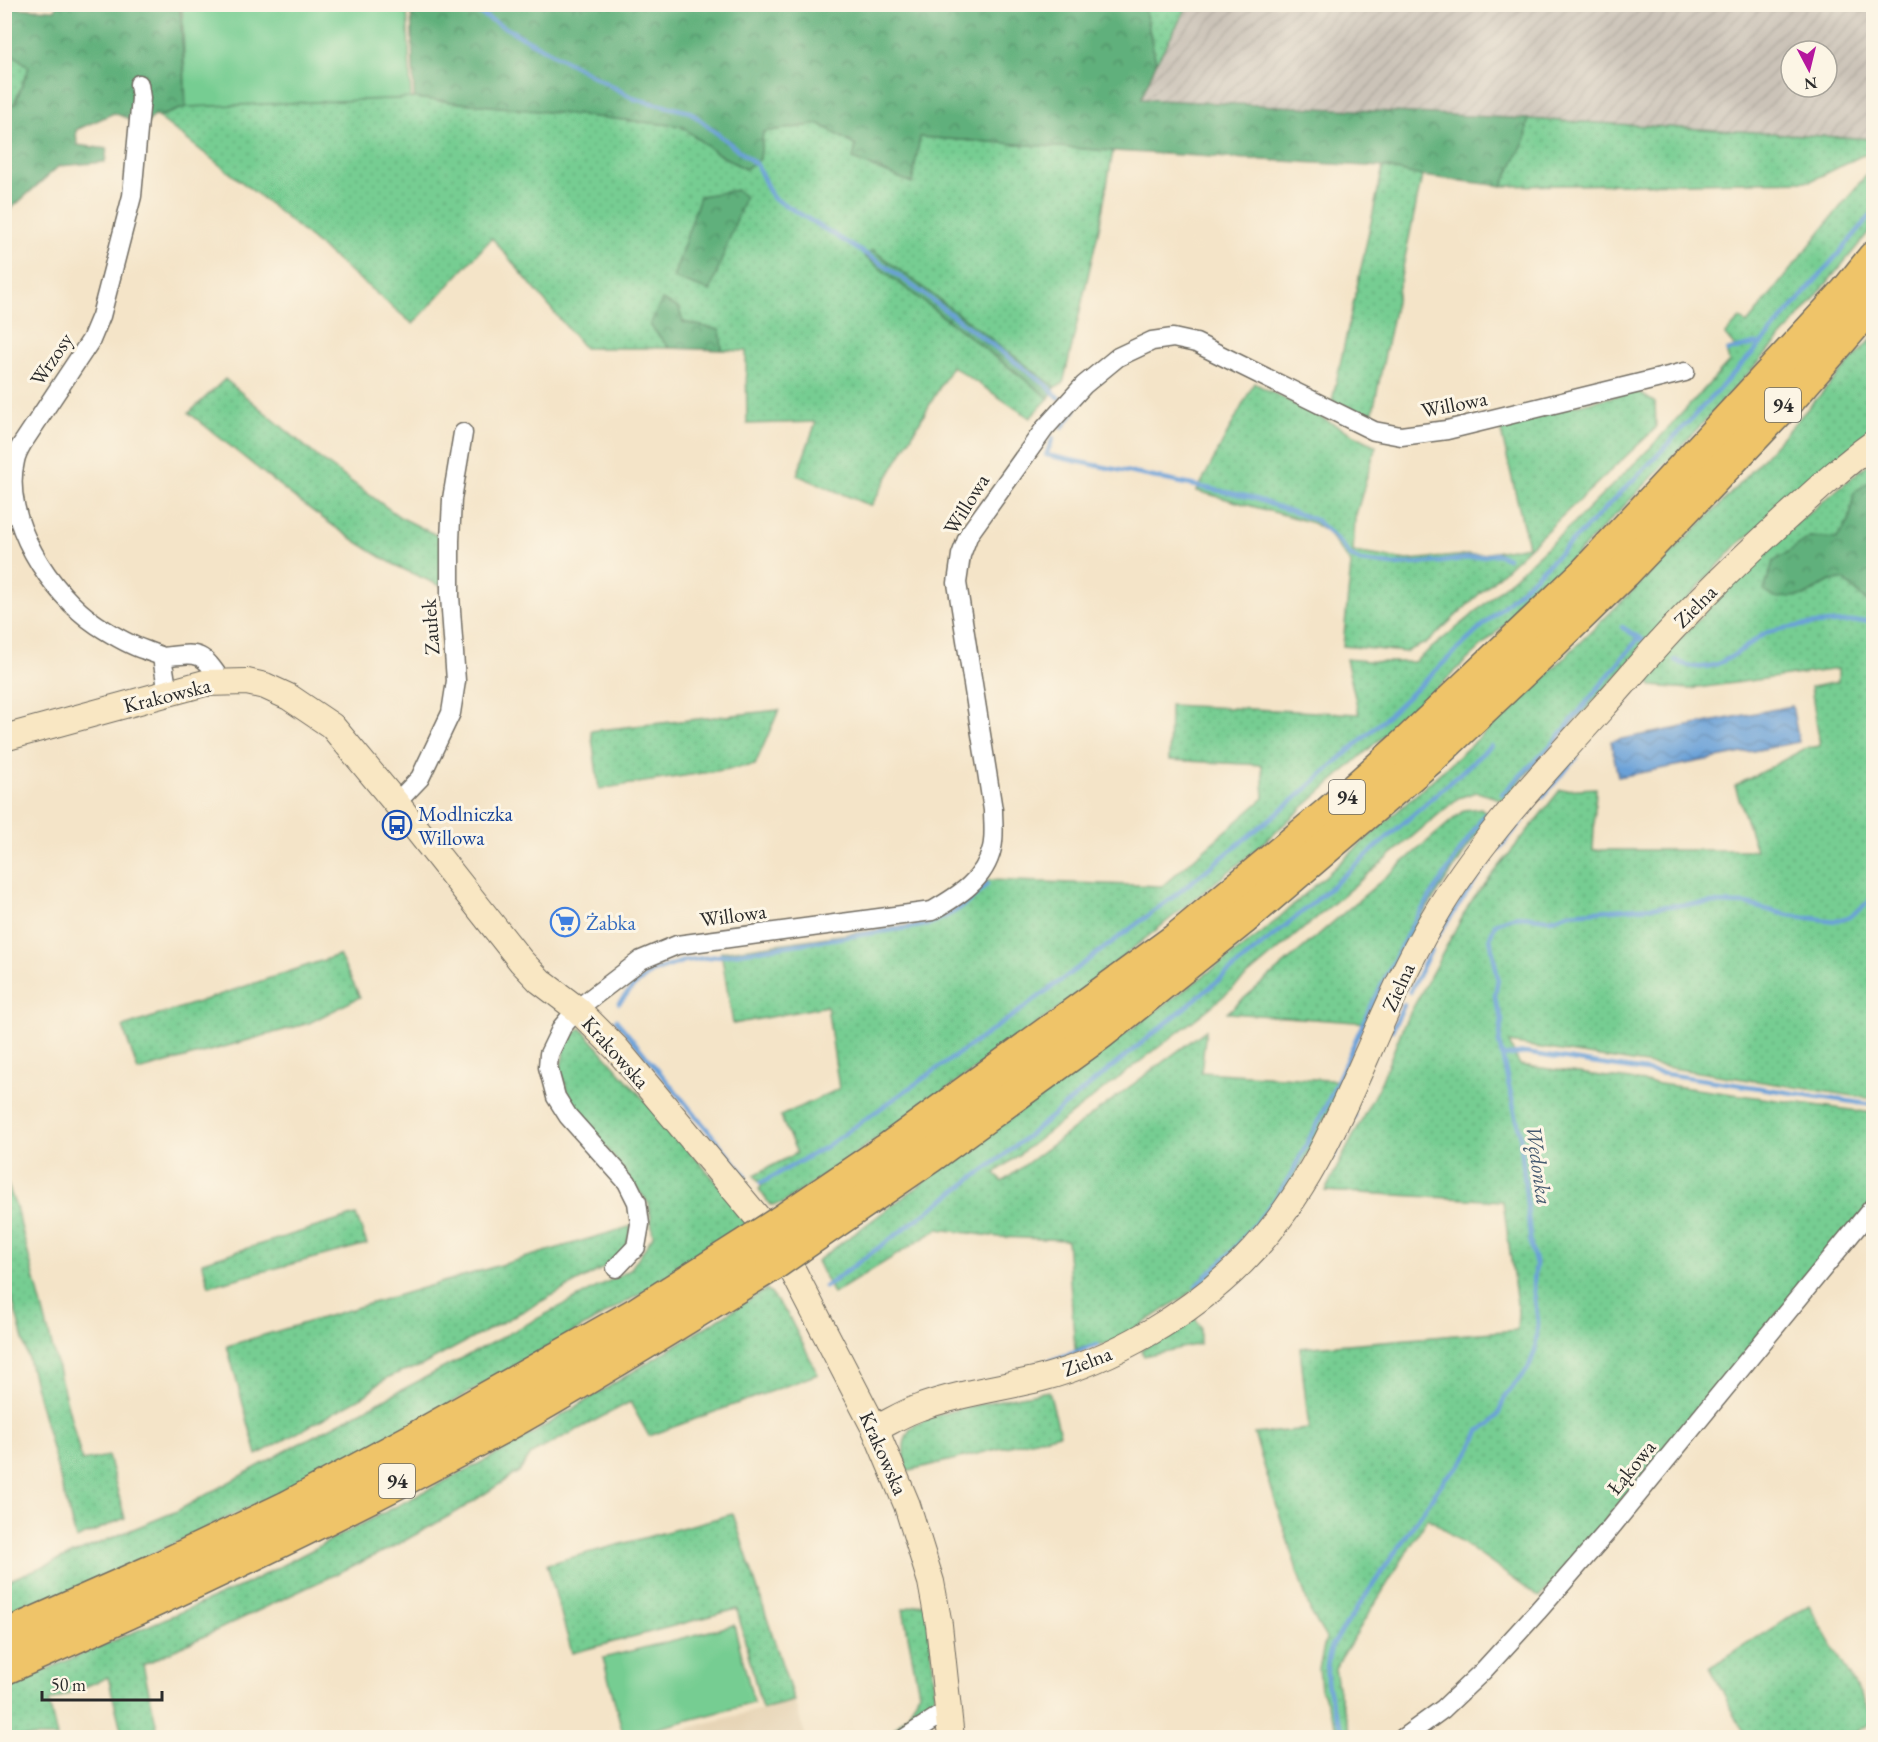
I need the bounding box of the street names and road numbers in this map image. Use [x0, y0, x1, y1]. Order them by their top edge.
street label: Wrzosy [23, 327, 79, 391]
street label: Willowa [1419, 384, 1490, 424]
road number: 94 [1765, 388, 1801, 422]
street label: Willowa [937, 468, 995, 539]
street label: Zielna [1668, 578, 1723, 633]
street label: Zaułek [414, 597, 445, 656]
street label: Krakowska [121, 671, 214, 719]
road number: 94 [1329, 780, 1365, 814]
street label: Willowa [698, 897, 768, 933]
street label: Zielna [1375, 958, 1421, 1016]
street label: Krakowska [576, 1010, 656, 1095]
street label: Zielna [1059, 1339, 1116, 1383]
street label: Krakowska [854, 1407, 915, 1500]
street label: Łąkowa [1601, 1434, 1662, 1500]
road number: 94 [379, 1464, 415, 1498]

